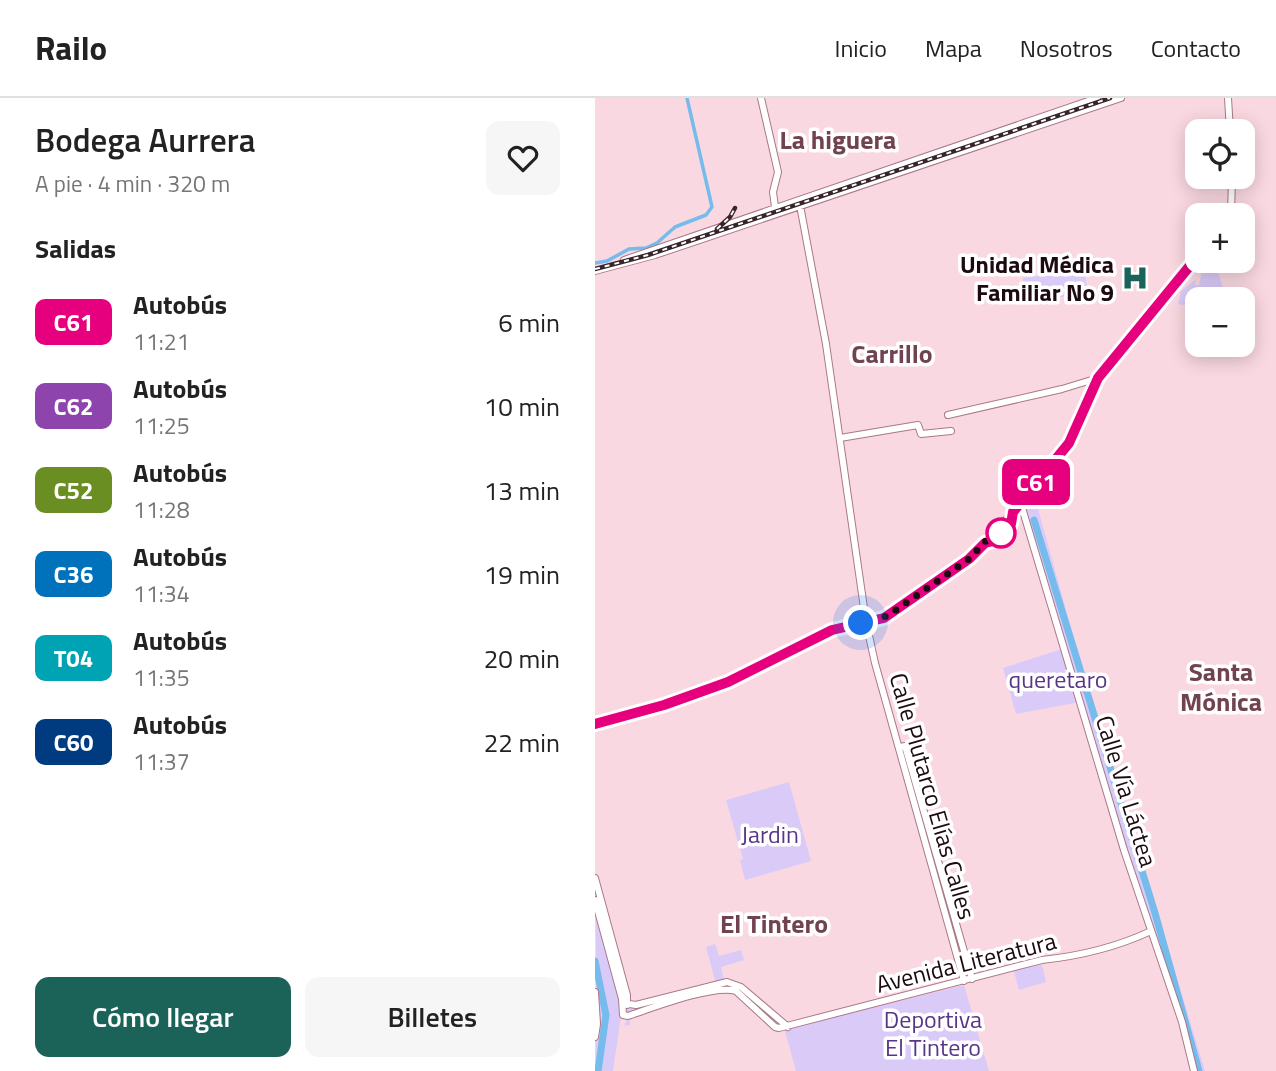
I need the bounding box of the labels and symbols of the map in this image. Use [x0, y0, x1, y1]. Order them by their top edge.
district label: La higuera [780, 120, 896, 159]
place label: Unidad Médica Familiar No 9 [960, 246, 1114, 310]
hospital icon: Unidad Médica Familiar No 9 [1120, 263, 1150, 293]
district label: Carrillo [851, 334, 933, 373]
line badge: C61 [996, 459, 1076, 505]
unlabelled marker [986, 518, 1016, 548]
your location [843, 605, 878, 640]
district label: Santa Mónica [1180, 652, 1262, 721]
park label: queretaro [1009, 661, 1107, 697]
street label: Calle Plutarco Elías Calles [881, 669, 985, 923]
street label: Calle Vía Láctea [1087, 711, 1167, 871]
park label: Jardin [741, 816, 799, 852]
district label: El Tintero [720, 904, 828, 943]
street label: Avenida Literatura [872, 922, 1060, 1002]
park label: Deportiva El Tintero [884, 1001, 982, 1065]

